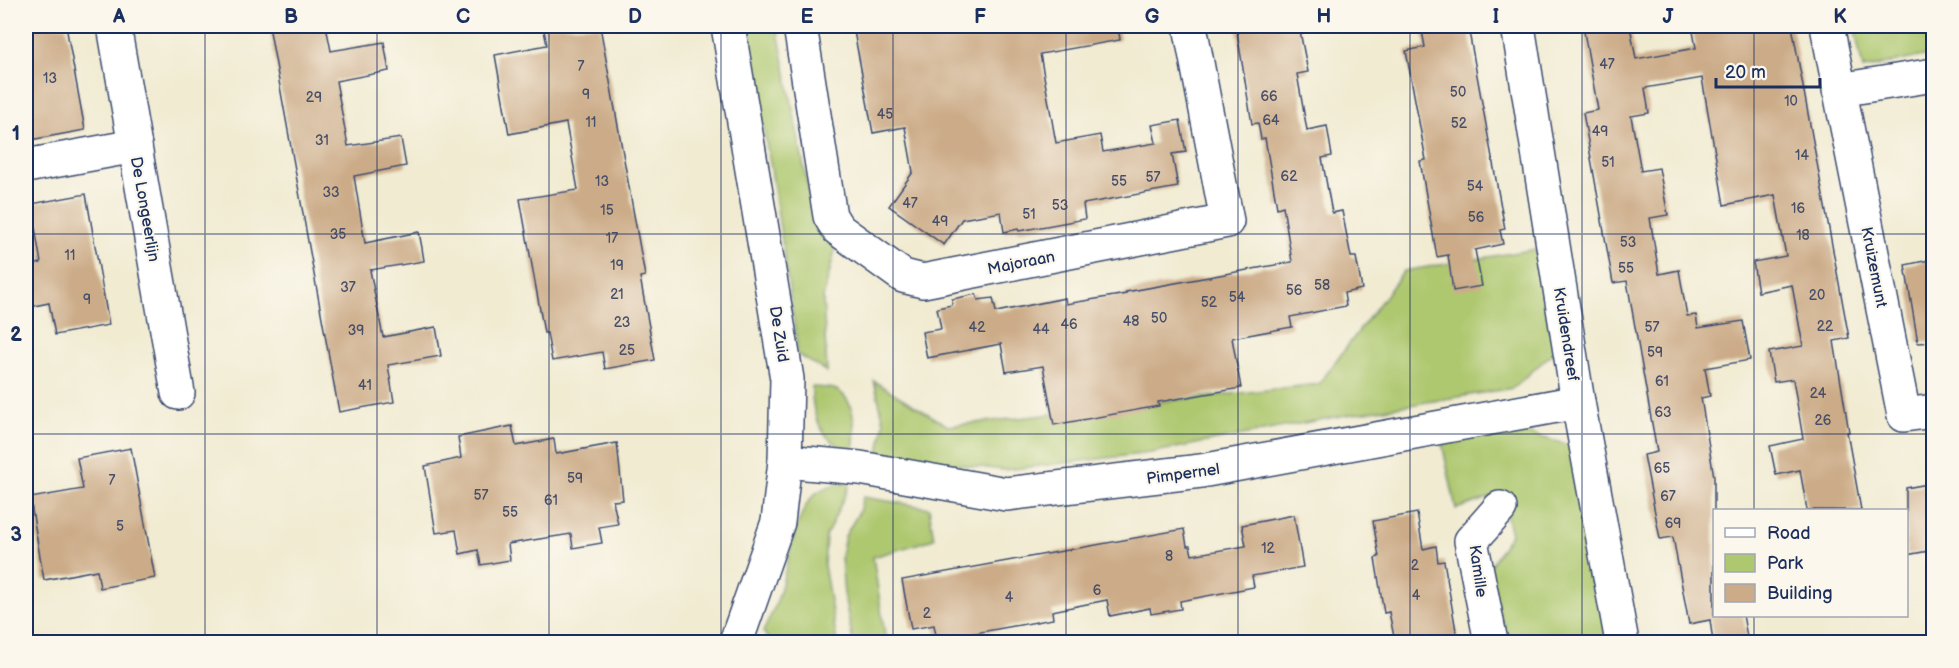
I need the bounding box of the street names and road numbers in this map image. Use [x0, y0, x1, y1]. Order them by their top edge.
street label: De Longeerlijn [126, 155, 163, 263]
street label: Kruizemunt [1856, 225, 1891, 309]
street label: Majoraan [986, 248, 1057, 279]
street label: Kruidendreef [1549, 286, 1582, 383]
street label: De Zuid [765, 305, 792, 364]
street label: Pimpernel [1145, 460, 1221, 489]
street label: Kamille [1464, 544, 1491, 599]

